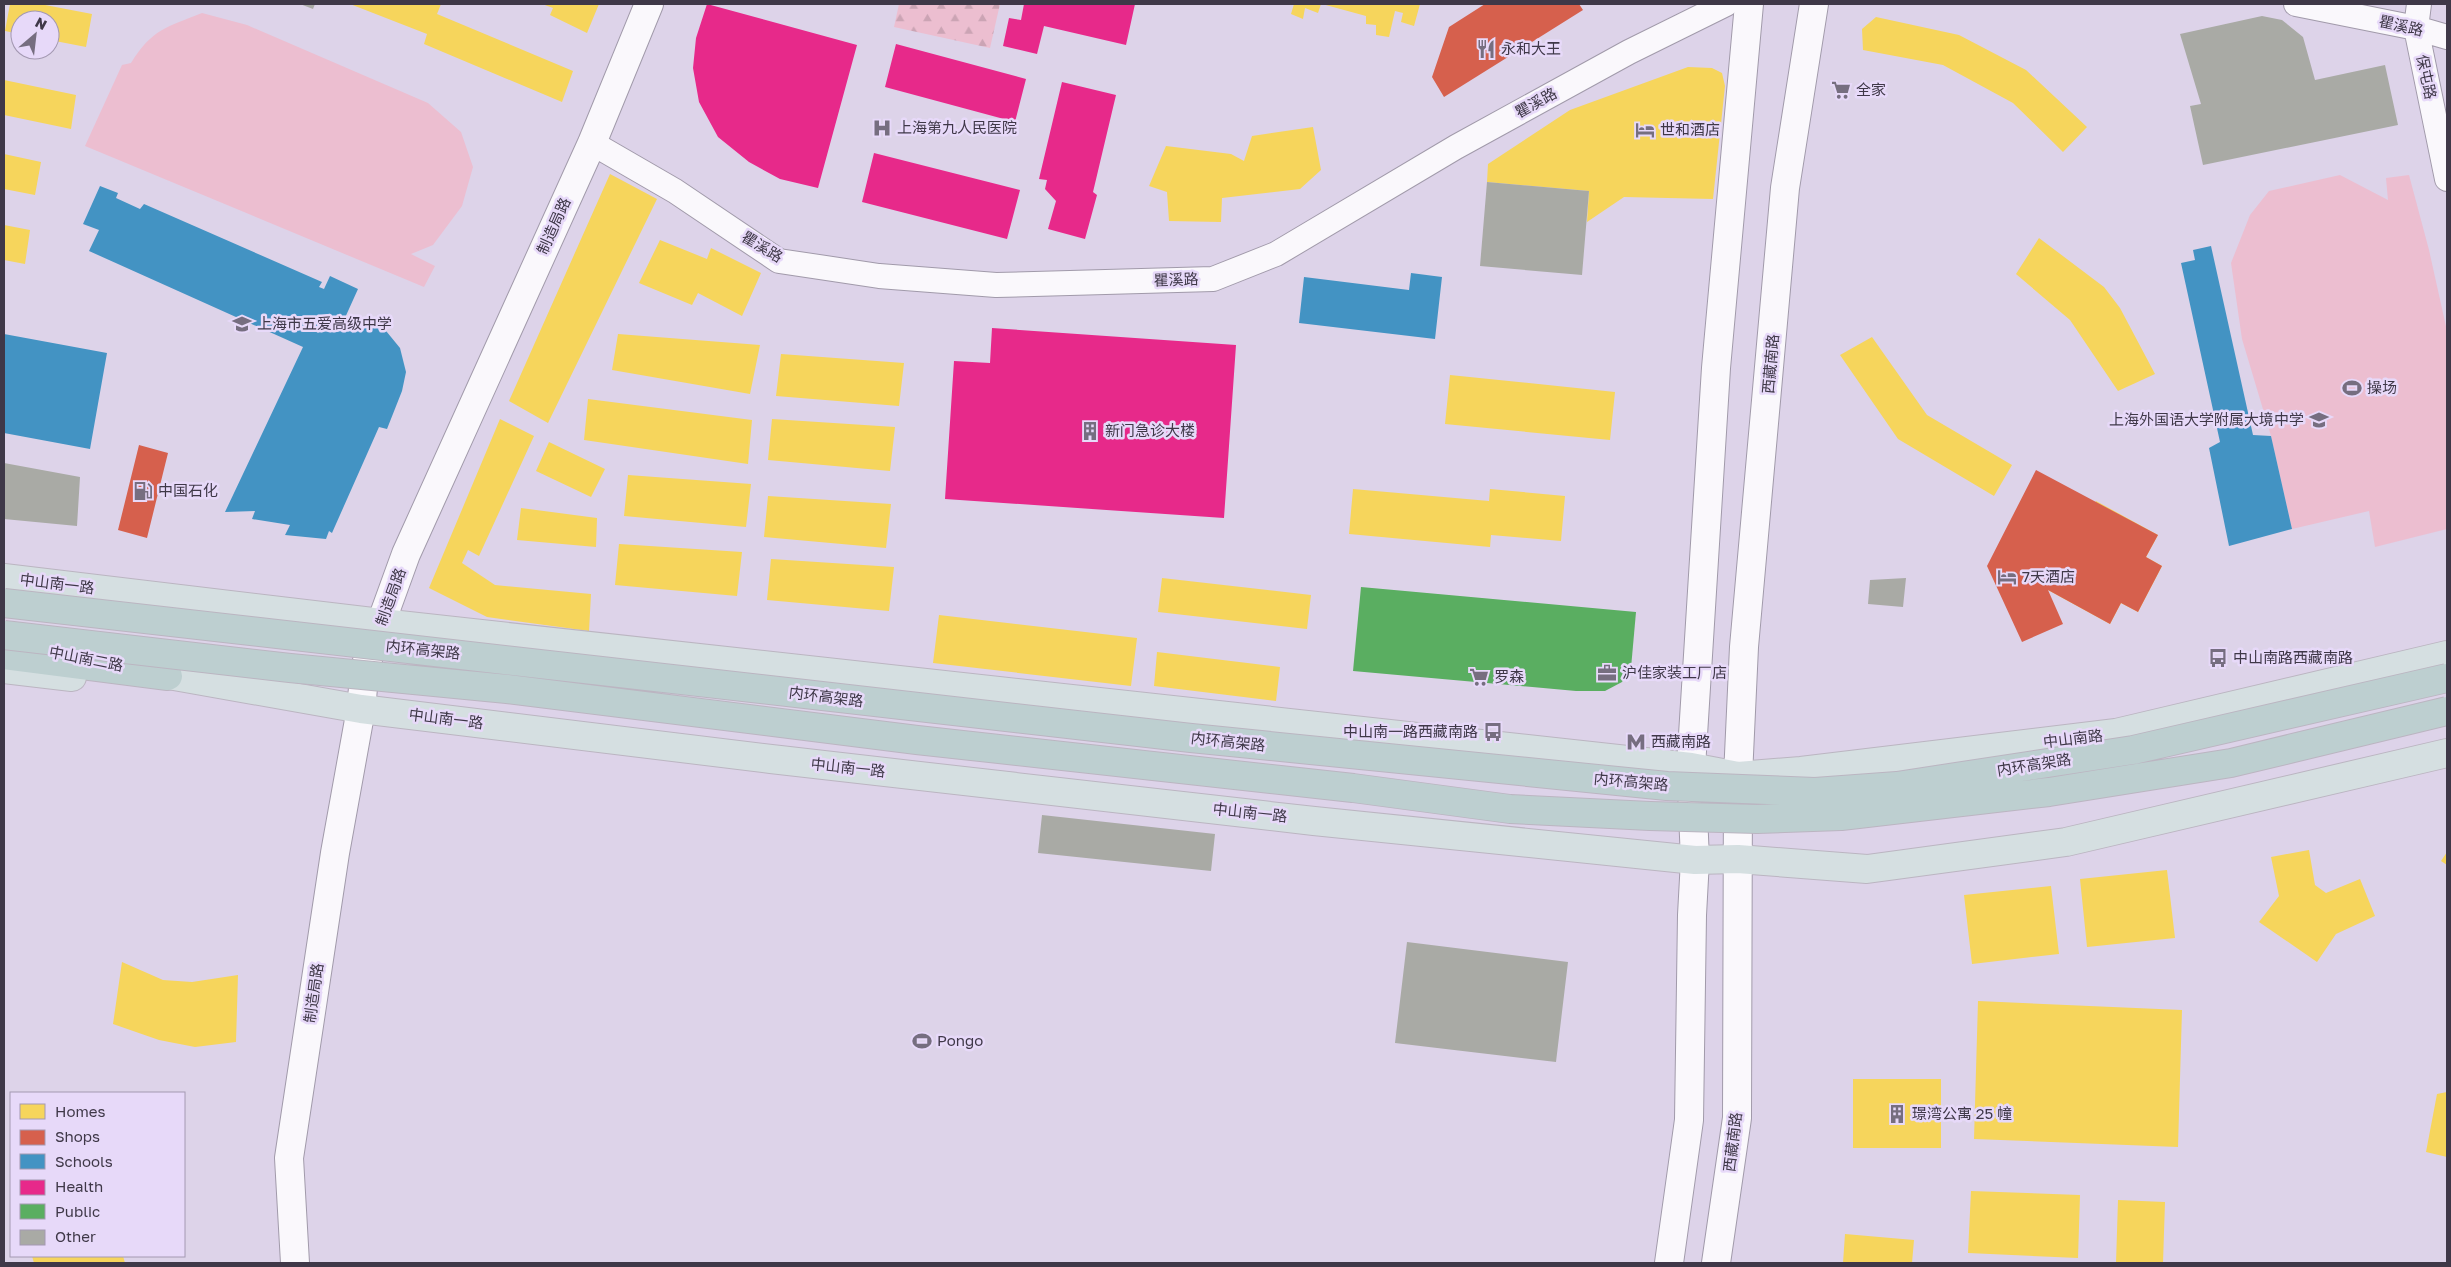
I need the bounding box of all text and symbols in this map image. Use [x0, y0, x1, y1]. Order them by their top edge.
north arrow [10, 10, 60, 60]
street label: 瞿溪路 [2377, 11, 2425, 39]
text: N [33, 13, 50, 33]
restaurant icon: 永和大王 [1475, 38, 1497, 60]
place label: 永和大王 [1501, 39, 1561, 57]
street label: 保屯路 [2413, 53, 2440, 101]
supermarket icon: 全家 [1830, 79, 1852, 101]
place label: 全家 [1856, 80, 1886, 98]
street label: 瞿溪路 [1511, 83, 1560, 121]
hospital icon: 上海第九人民医院 [871, 117, 893, 139]
place label: 上海第九人民医院 [897, 118, 1017, 136]
hotel icon: 世和酒店 [1634, 119, 1656, 141]
place label: 世和酒店 [1660, 120, 1720, 138]
street label: 制造局路 [533, 195, 574, 257]
street label: 瞿溪路 [739, 227, 786, 265]
street label: 瞿溪路 [1153, 269, 1199, 289]
school or university icon: 上海市五爱高级中学 [231, 313, 253, 335]
place label: 上海市五爱高级中学 [257, 314, 392, 332]
street label: 西藏南路 [1758, 333, 1782, 395]
sports icon: 操场 [2341, 377, 2363, 399]
place label: 操场 [2367, 378, 2397, 396]
school or university icon: 上海外国语大学附属大境中学 [2308, 409, 2330, 431]
place label: 上海外国语大学附属大境中学 [2109, 410, 2304, 428]
building icon: 新门急诊大楼 [1079, 420, 1101, 442]
place label: 新门急诊大楼 [1105, 421, 1195, 439]
fuel station icon: 中国石化 [132, 480, 154, 502]
place label: 中国石化 [158, 481, 218, 499]
street label: 制造局路 [371, 565, 409, 628]
hotel icon: 7天酒店 [1996, 566, 2018, 588]
place label: 7天酒店 [2022, 567, 2075, 585]
street label: 中山南一路 [19, 570, 95, 597]
street label: 内环高架路 [385, 636, 461, 662]
street label: 中山南二路 [48, 642, 125, 674]
bus stop icon: 中山南路西藏南路 [2207, 647, 2229, 669]
place label: 中山南路西藏南路 [2233, 648, 2353, 666]
office icon: 沪佳家装工厂店 [1596, 662, 1618, 684]
place label: 沪佳家装工厂店 [1622, 663, 1727, 681]
supermarket icon: 罗森 [1468, 666, 1490, 688]
place label: 罗森 [1494, 667, 1524, 685]
street label: 内环高架路 [788, 683, 864, 710]
street label: 中山南一路 [408, 705, 484, 732]
bus stop icon: 中山南一路西藏南路 [1482, 721, 1504, 743]
place label: 中山南一路西藏南路 [1343, 722, 1478, 740]
street label: 中山南路 [2042, 725, 2104, 751]
street label: 内环高架路 [1190, 728, 1266, 754]
metro station icon: 西藏南路 [1625, 731, 1647, 753]
place label: 西藏南路 [1651, 732, 1711, 750]
street label: 内环高架路 [1995, 749, 2072, 779]
street label: 中山南一路 [810, 754, 886, 780]
street label: 内环高架路 [1593, 769, 1669, 793]
street label: 中山南一路 [1212, 799, 1288, 825]
street label: 制造局路 [300, 962, 326, 1024]
sports icon: Pongo [911, 1030, 933, 1052]
place label: Pongo [937, 1031, 983, 1049]
legend [10, 1092, 185, 1257]
text: Homes [55, 1102, 105, 1120]
building icon: 璟湾公寓 25 幢 [1886, 1103, 1908, 1125]
place label: 璟湾公寓 25 幢 [1912, 1104, 2012, 1122]
street label: 西藏南路 [1719, 1111, 1745, 1173]
text: Shops [55, 1127, 100, 1145]
text: Schools [55, 1152, 113, 1170]
text: Health [55, 1177, 103, 1195]
text: Public [55, 1202, 100, 1220]
text: Other [55, 1227, 96, 1245]

